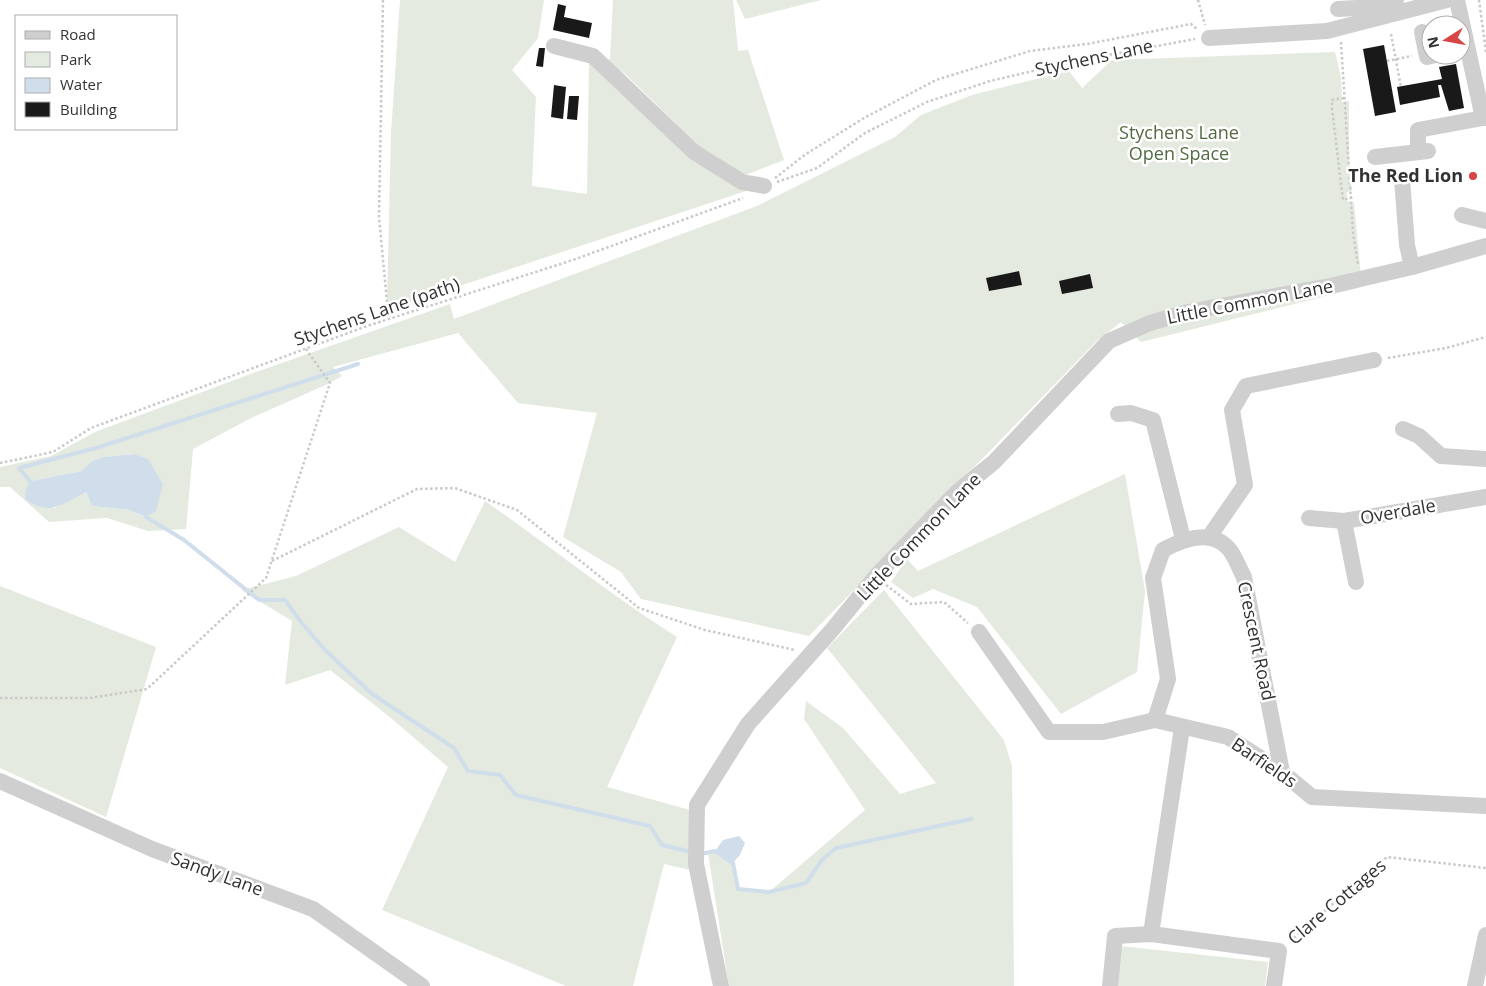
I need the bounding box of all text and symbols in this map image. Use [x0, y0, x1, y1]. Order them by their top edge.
legend [15, 15, 178, 130]
north arrow [1421, 15, 1471, 65]
text: Road [60, 24, 96, 44]
street label: Stychens Lane [1033, 33, 1155, 81]
text: N [1422, 35, 1443, 50]
text: Park [60, 49, 91, 69]
text: Water [60, 74, 102, 94]
text: Building [60, 99, 117, 119]
park label: Stychens Lane Open Space [1119, 120, 1239, 165]
place label: The Red Lion [1348, 163, 1463, 187]
marker: The Red Lion [1467, 170, 1479, 182]
street label: Stychens Lane (path) [291, 271, 463, 351]
street label: Little Common Lane [1165, 273, 1335, 329]
street label: Little Common Lane [851, 467, 986, 605]
street label: Overdale [1358, 493, 1437, 529]
street label: Crescent Road [1233, 579, 1281, 703]
street label: Barfields [1227, 732, 1302, 793]
street label: Sandy Lane [168, 845, 267, 901]
street label: Clare Cottages [1282, 853, 1391, 949]

